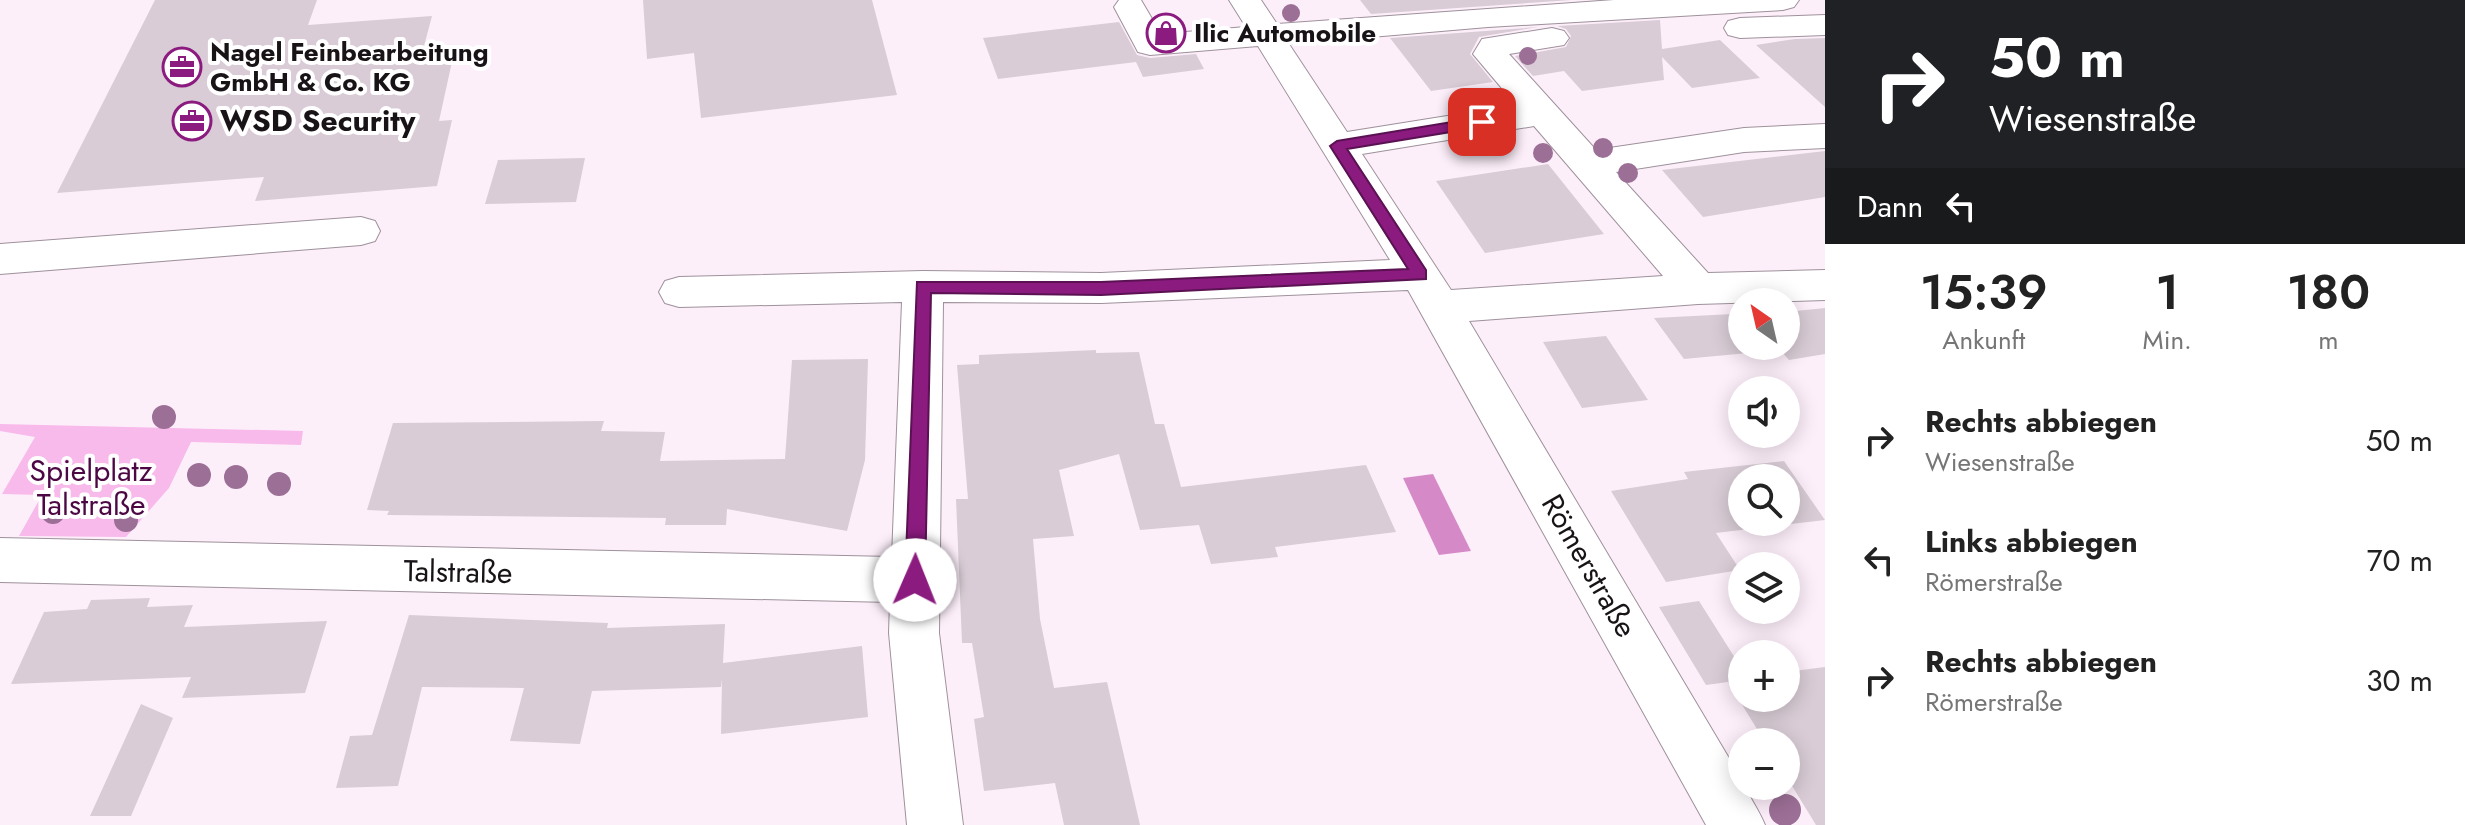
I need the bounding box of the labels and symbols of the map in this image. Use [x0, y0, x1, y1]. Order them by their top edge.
shop icon: Ilic Automobile [1145, 12, 1187, 54]
place label: Ilic Automobile [1194, 14, 1376, 52]
place label: Nagel Feinbearbeitung GmbH & Co. KG [210, 33, 489, 101]
office icon: Nagel Feinbearbeitung GmbH & Co. KG [161, 46, 203, 88]
pin [1448, 88, 1516, 156]
place label: WSD Security [220, 99, 416, 142]
office icon: WSD Security [171, 100, 213, 142]
north arrow [1728, 288, 1800, 360]
park label: Spielplatz Talstraße [29, 449, 153, 526]
street label: Römerstraße [1531, 486, 1648, 645]
position arrow [873, 538, 957, 622]
street label: Talstraße [403, 549, 513, 594]

